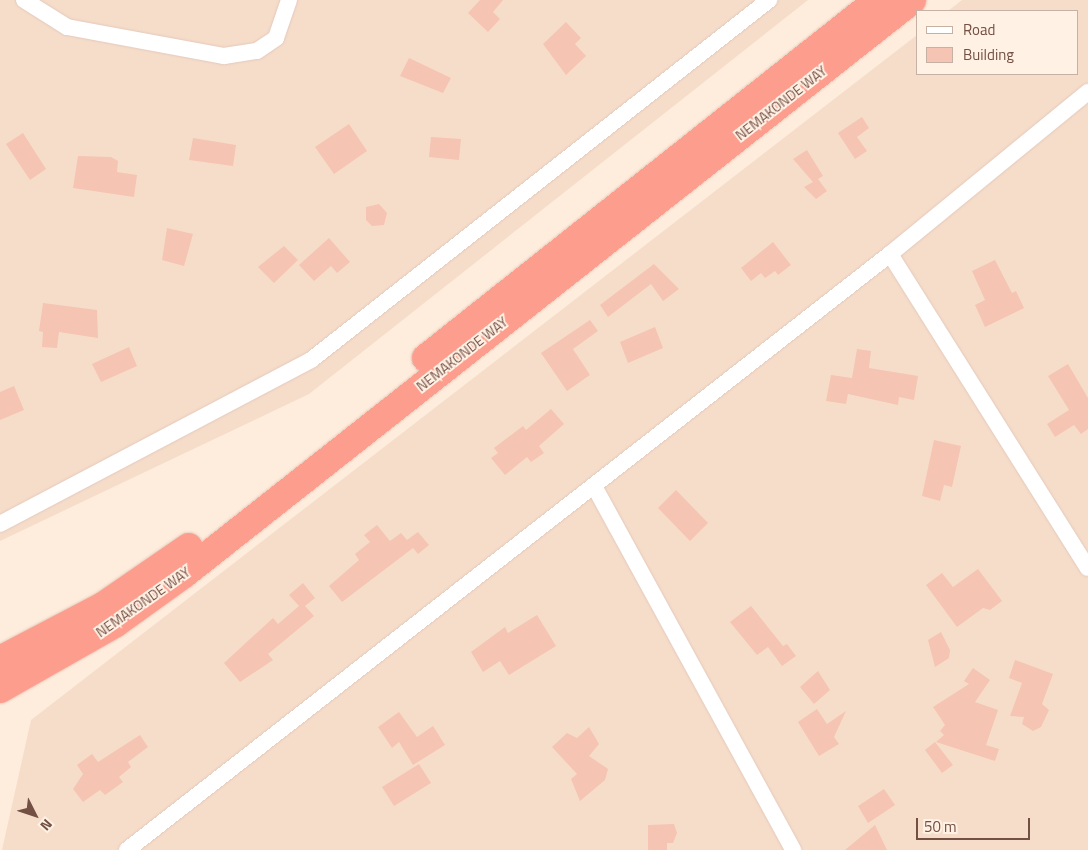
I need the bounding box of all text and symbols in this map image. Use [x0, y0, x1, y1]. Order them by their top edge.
legend [916, 10, 1078, 75]
text: Road [963, 18, 995, 41]
text: Building [963, 43, 1014, 66]
street label: NEMAKONDE WAY [732, 62, 830, 144]
street label: NEMAKONDE WAY [413, 313, 511, 395]
street label: NEMAKONDE WAY [93, 563, 193, 641]
north arrow [10, 790, 60, 840]
scale bar [918, 808, 1032, 840]
text: N [36, 815, 58, 836]
text: 50 m [924, 815, 957, 838]

